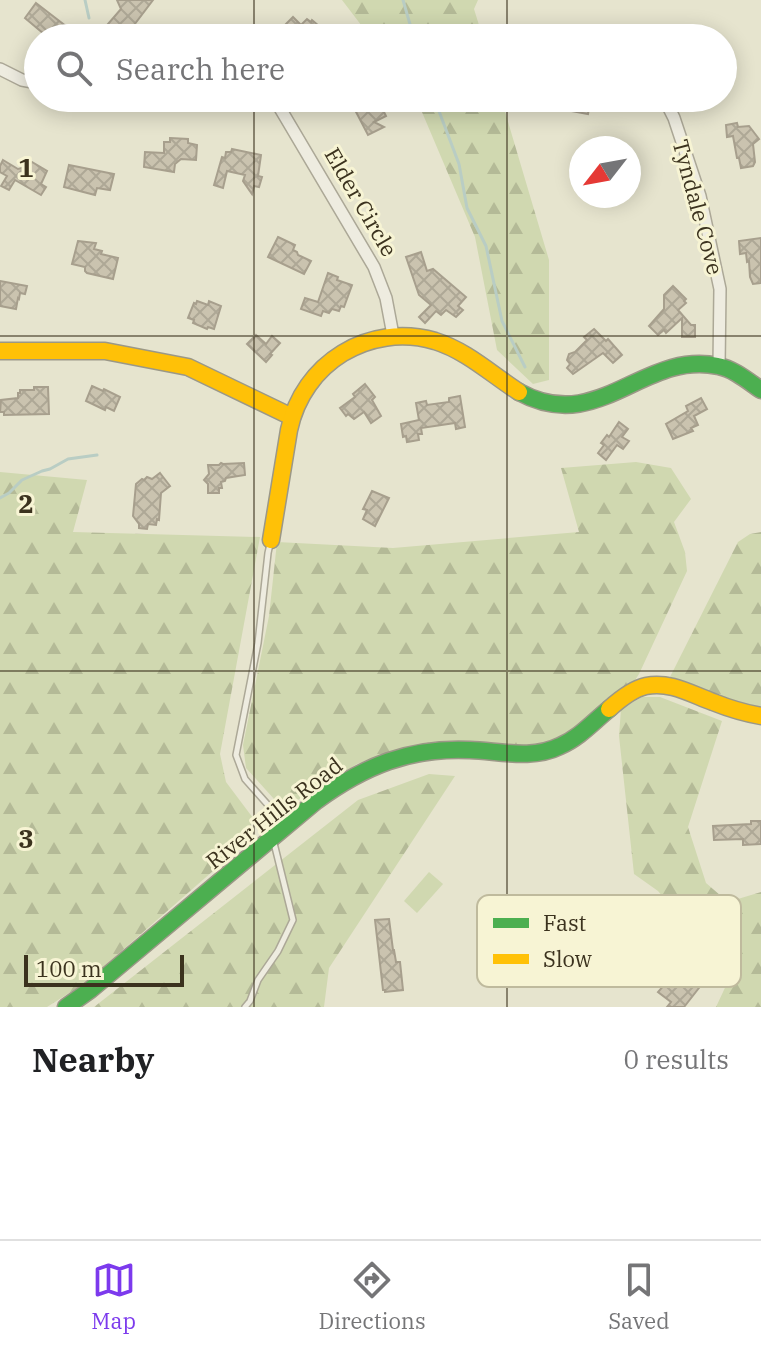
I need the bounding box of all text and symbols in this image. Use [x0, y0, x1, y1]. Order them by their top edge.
search box [24, 24, 737, 112]
icon: search [52, 46, 96, 90]
text: Search here [116, 49, 285, 88]
north arrow [569, 136, 641, 208]
street label: Tyndale Cove [667, 136, 730, 278]
street label: Elder Circle [319, 142, 404, 262]
text: 1 [18, 150, 34, 184]
text: 2 [18, 486, 34, 520]
street label: River Hills Road [200, 750, 348, 875]
text: 3 [18, 821, 34, 855]
legend [477, 895, 741, 987]
text: Fast [543, 908, 586, 937]
text: Slow [543, 944, 592, 973]
scale bar [24, 951, 184, 987]
text: 100 m [36, 954, 102, 983]
text: Nearby [32, 1037, 154, 1081]
text: 0 results [623, 1042, 729, 1076]
tab: Map [91, 1258, 136, 1335]
tab: Directions [318, 1258, 426, 1335]
tab: Saved [608, 1258, 670, 1335]

